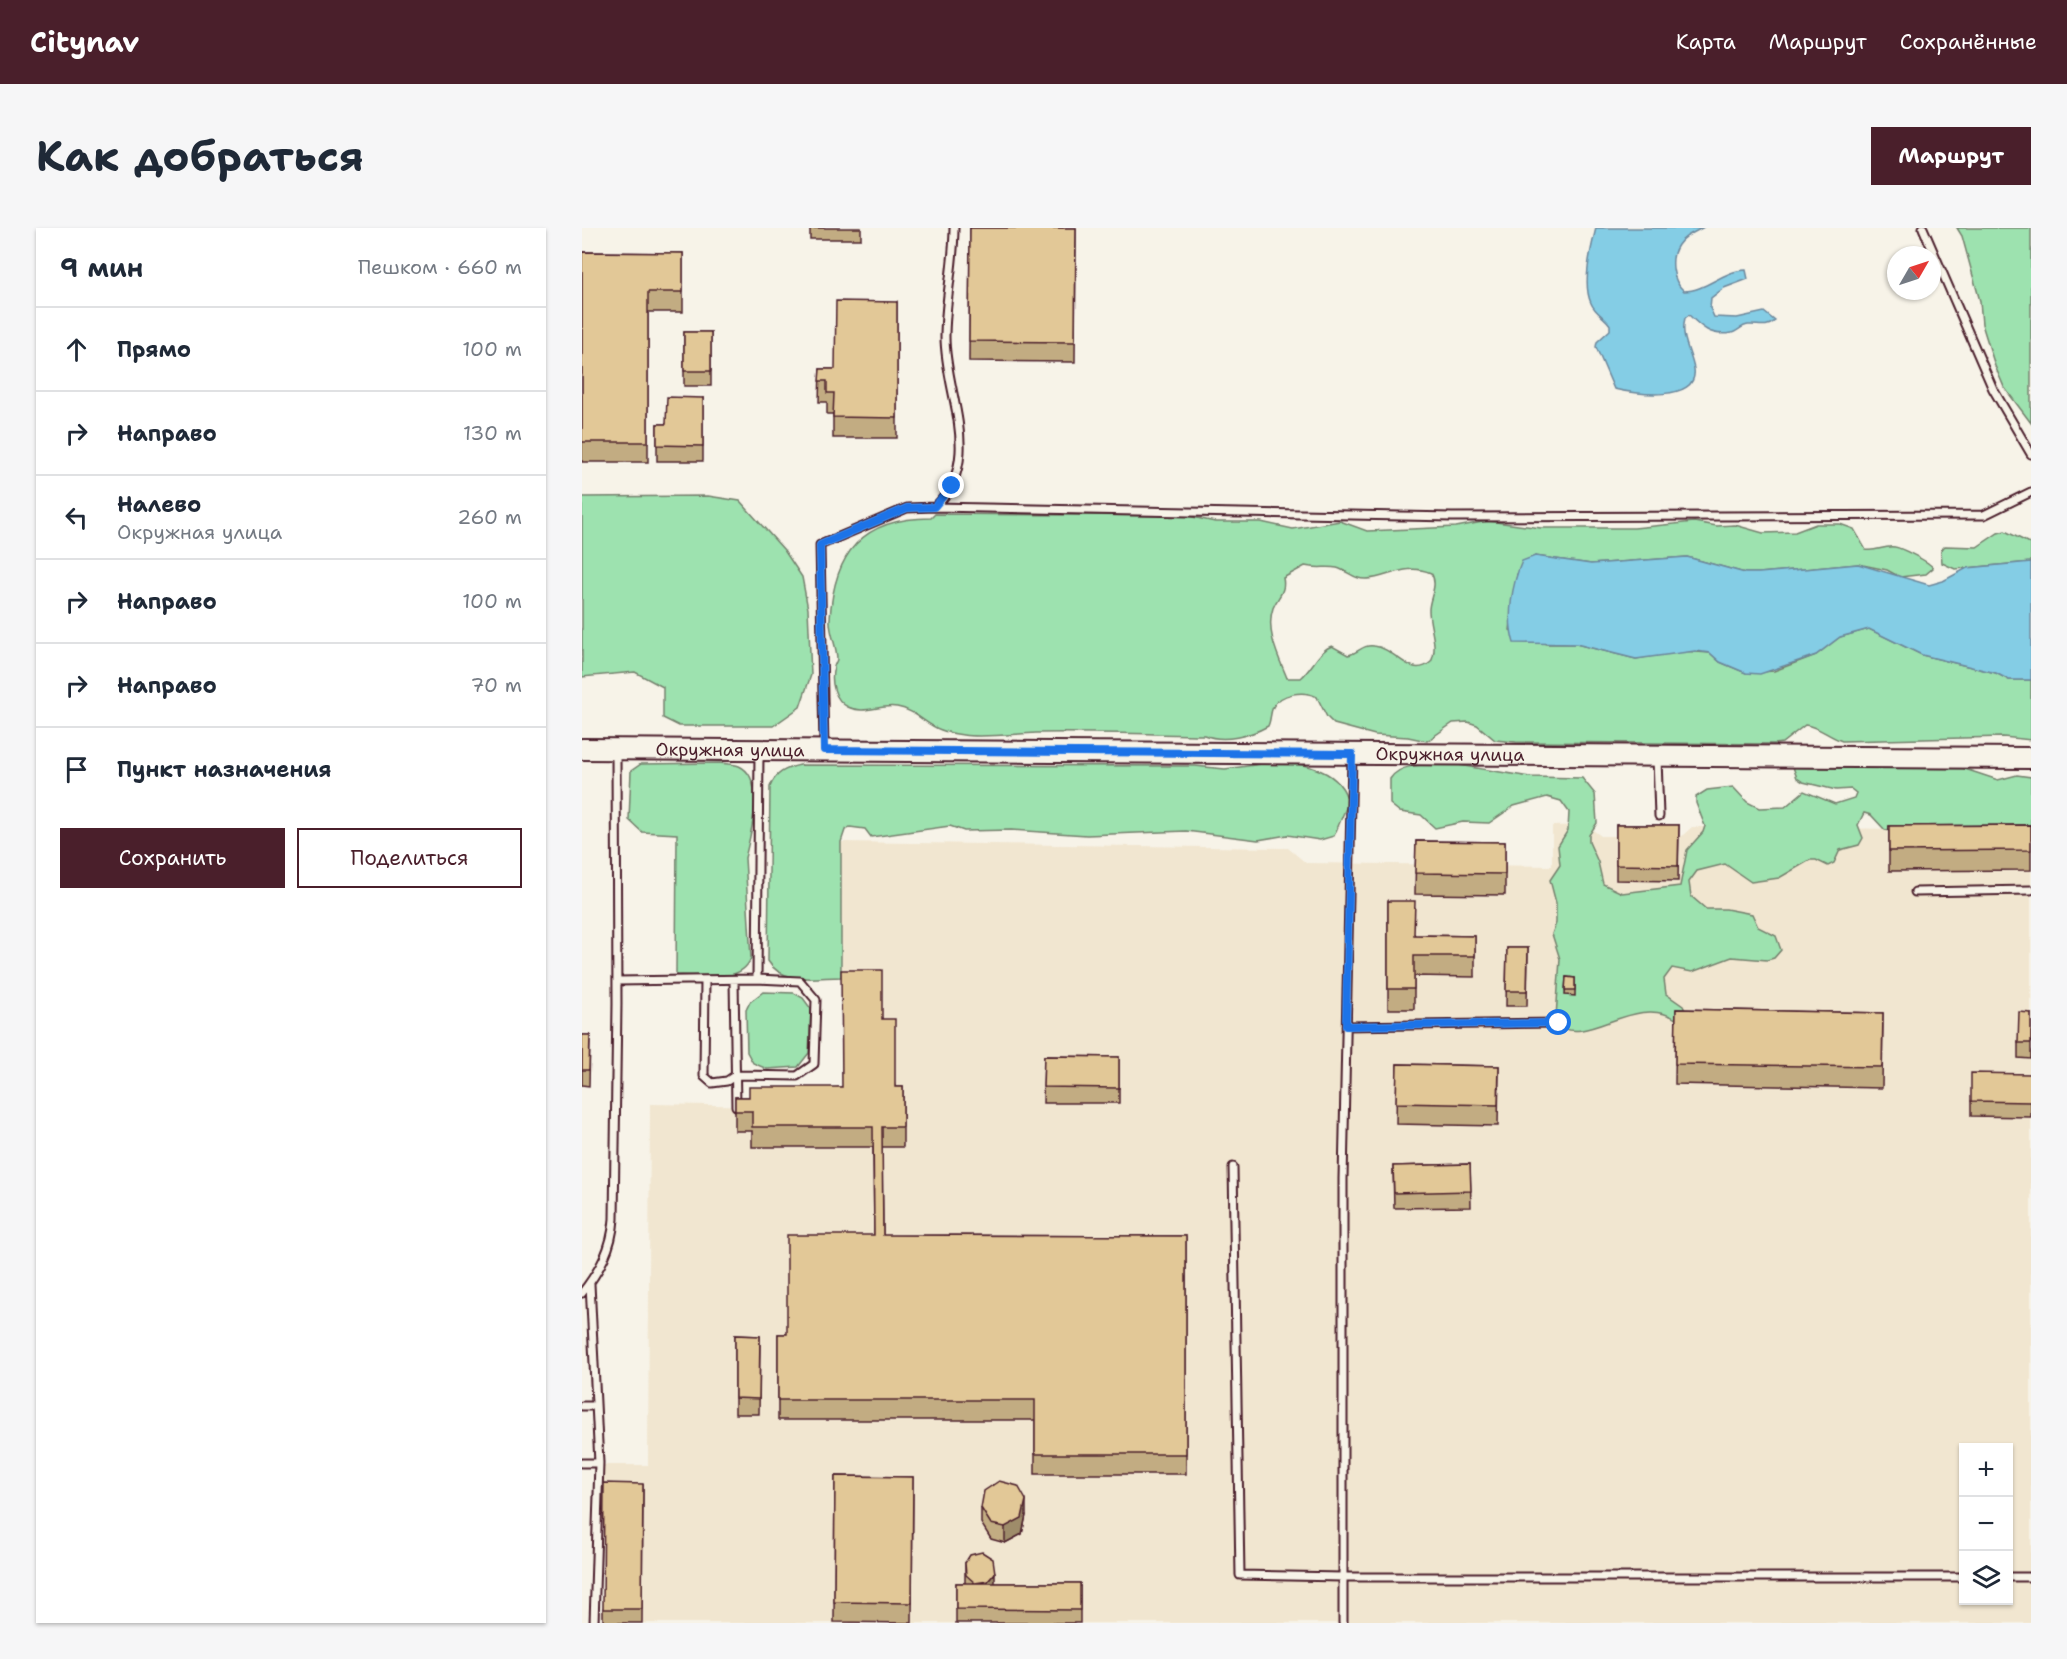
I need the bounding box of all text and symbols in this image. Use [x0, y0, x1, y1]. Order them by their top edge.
text: Citynav [30, 23, 139, 61]
text: Карта [1676, 28, 1736, 56]
text: Маршрут [1769, 28, 1867, 56]
text: Сохранённые [1900, 28, 2037, 56]
button: Маршрут [1871, 127, 2031, 185]
text: Как добраться [36, 128, 364, 184]
north arrow [1887, 246, 1941, 300]
text: 9 мин [60, 250, 143, 285]
text: Пешком · 660 m [358, 254, 522, 280]
icon: ahead [60, 333, 93, 366]
text: Прямо [117, 335, 191, 364]
text: 100 m [462, 336, 522, 362]
icon: right [60, 417, 93, 450]
text: Направо [117, 419, 217, 448]
text: 130 m [463, 420, 522, 446]
route end [938, 472, 964, 498]
text: Налево [117, 490, 201, 519]
icon: left [60, 501, 93, 534]
text: 260 m [457, 504, 522, 530]
text: Окружная улица [117, 519, 282, 545]
icon: right [60, 585, 93, 618]
text: Направо [117, 587, 217, 616]
text: 100 m [462, 588, 522, 614]
icon: right [60, 669, 93, 702]
text: Направо [117, 671, 217, 700]
text: 70 m [470, 672, 522, 698]
street label: Окружная улица [655, 737, 804, 762]
street label: Окружная улица [1375, 742, 1524, 767]
icon: arrive [60, 753, 93, 786]
text: Пункт назначения [117, 755, 331, 784]
button: Сохранить [60, 828, 285, 888]
button: Поделиться [297, 828, 522, 888]
route start [1545, 1009, 1571, 1035]
map controls [1959, 1443, 2013, 1605]
button: + [1959, 1443, 2013, 1497]
button: − [1959, 1497, 2013, 1551]
button: layers [1959, 1551, 2013, 1605]

